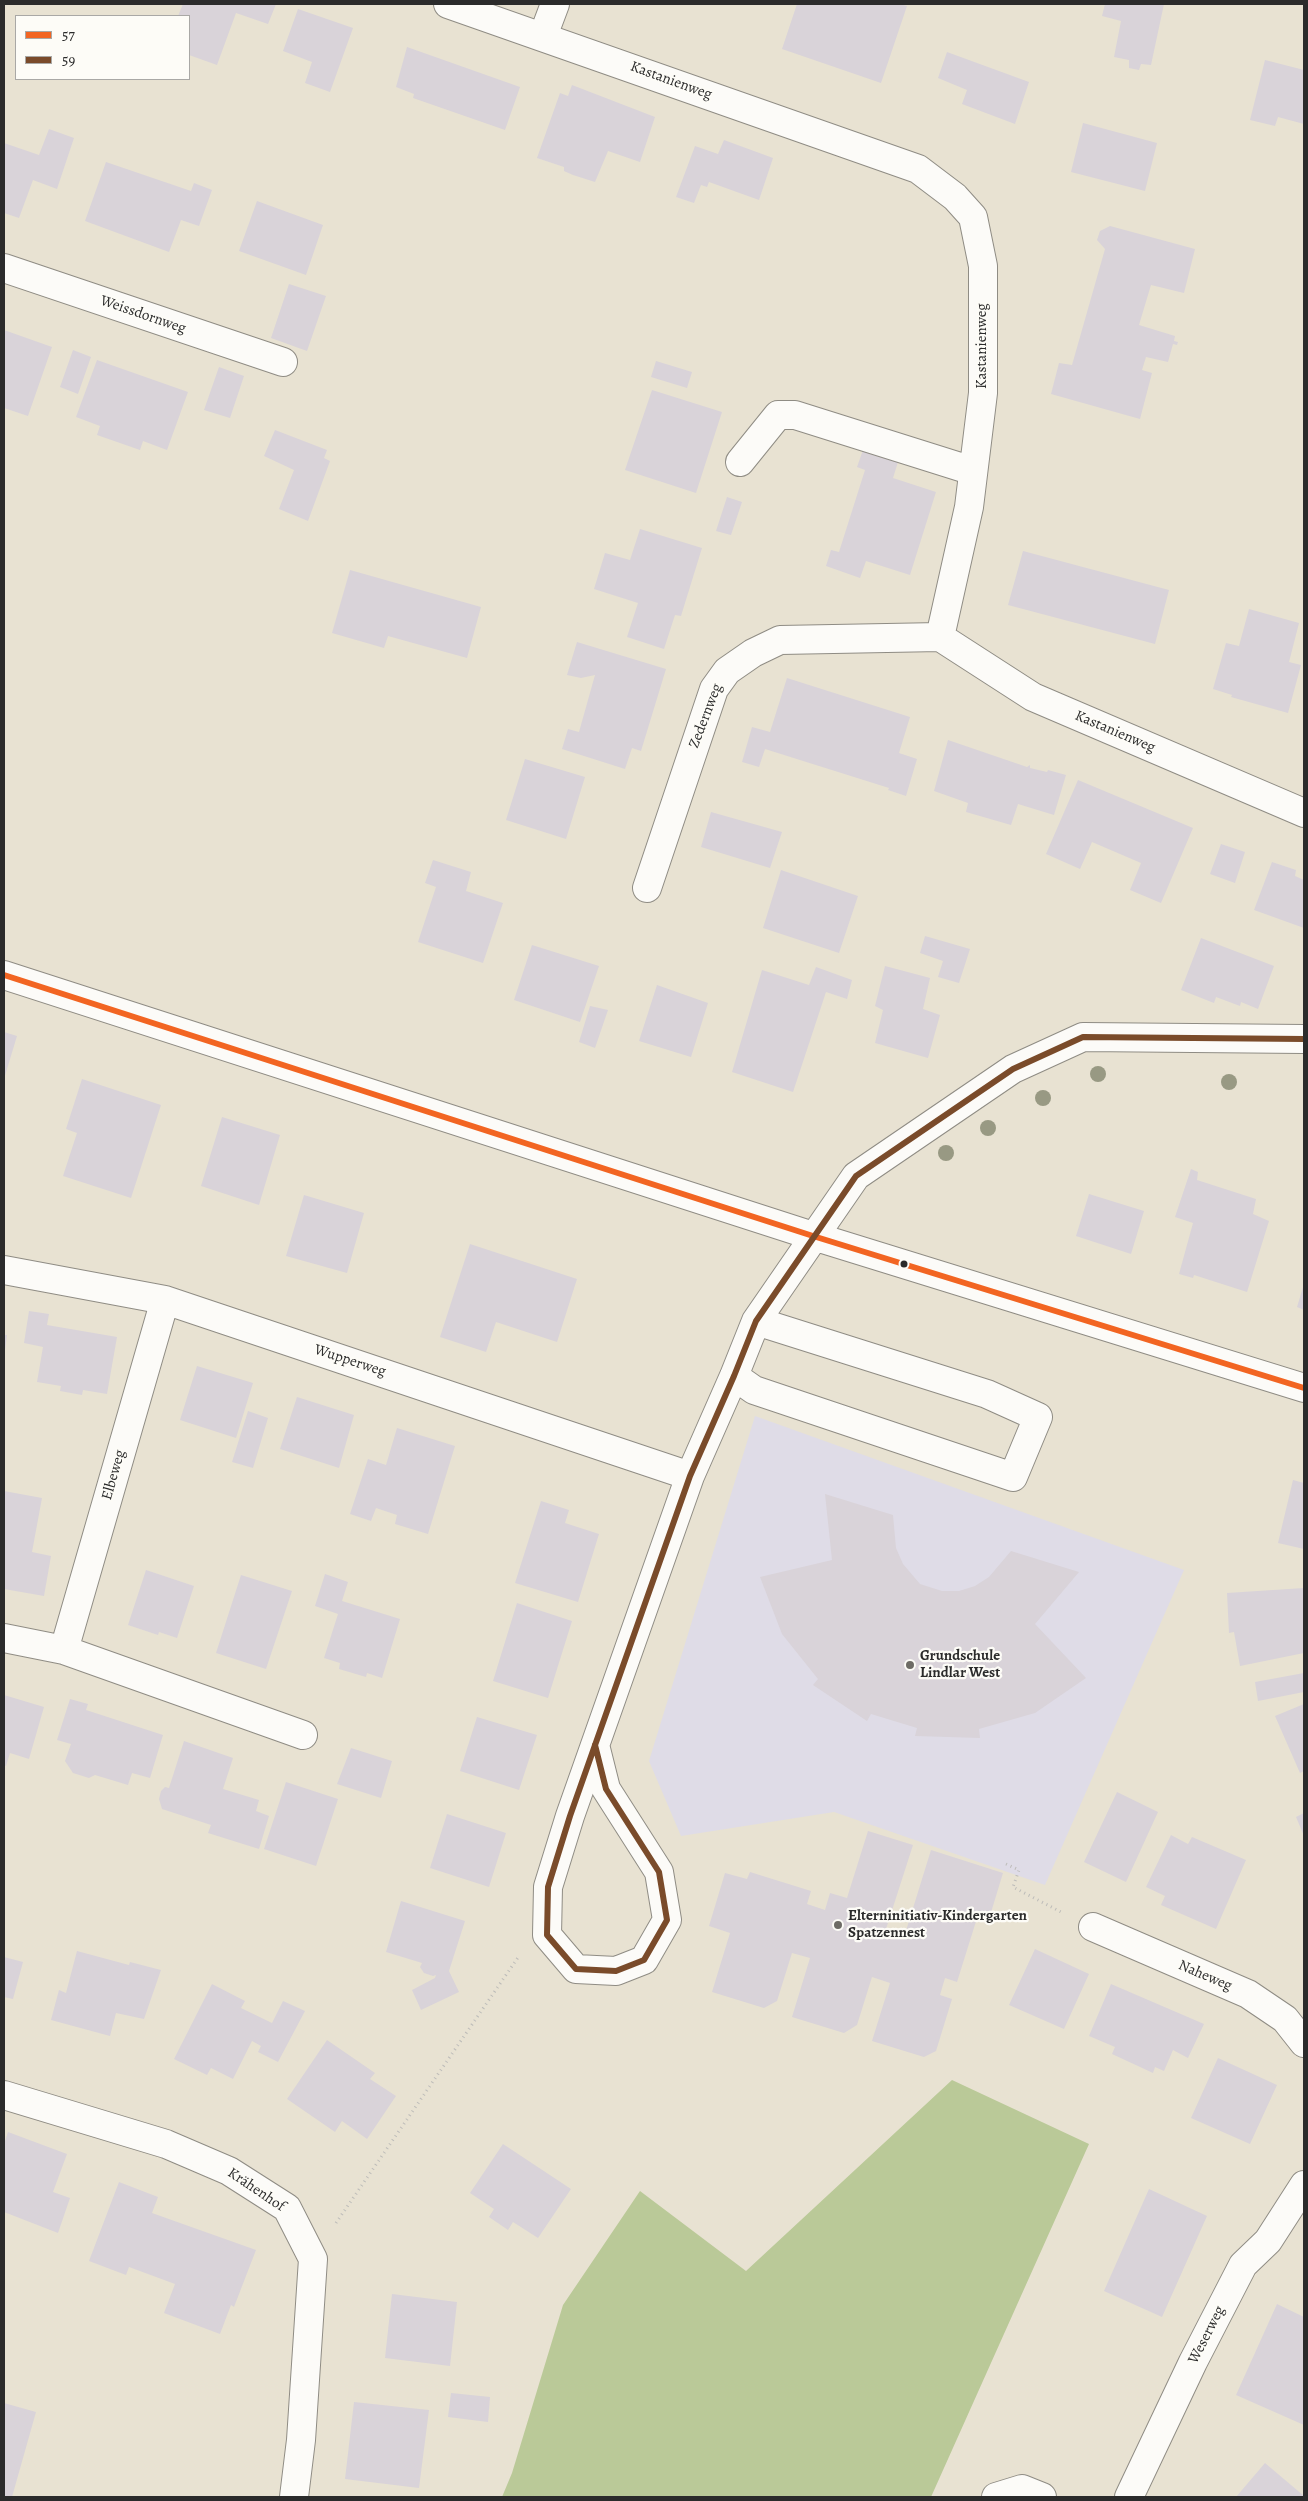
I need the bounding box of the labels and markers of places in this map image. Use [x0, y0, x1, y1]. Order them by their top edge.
unlabelled marker [899, 1259, 909, 1269]
place label: Grundschule Lindlar West [920, 1647, 1000, 1682]
marker: Grundschule Lindlar West [904, 1659, 916, 1671]
place label: Elterninitiativ-Kindergarten Spatzennest [848, 1907, 1027, 1942]
marker: Elterninitiativ-Kindergarten Spatzennest [832, 1919, 844, 1931]

